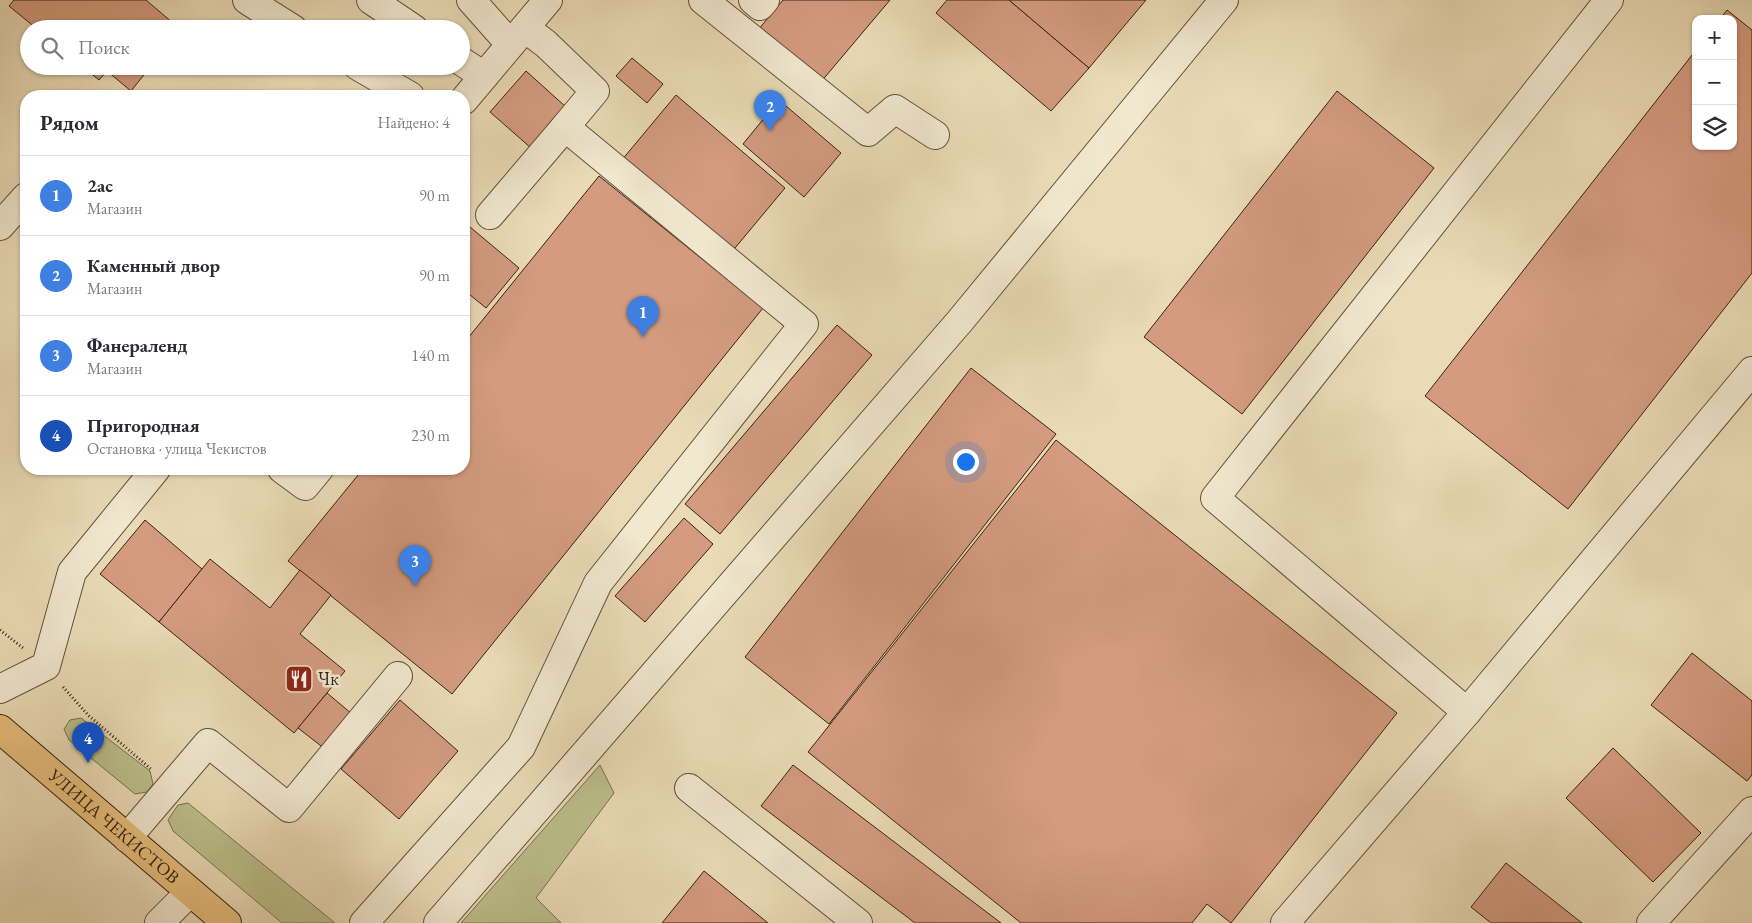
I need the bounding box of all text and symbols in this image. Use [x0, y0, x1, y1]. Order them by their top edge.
map controls [1692, 15, 1737, 150]
button: + [1692, 15, 1737, 60]
search box [20, 20, 470, 75]
icon: search [38, 34, 66, 62]
text: Поиск [78, 35, 130, 60]
button: − [1692, 60, 1737, 105]
pin: 2 [754, 90, 786, 131]
button: layers [1692, 105, 1737, 150]
text: Рядом [40, 109, 99, 136]
text: Найдено: 4 [378, 112, 450, 133]
text: 2ас [87, 173, 113, 198]
text: 1 [52, 185, 60, 206]
text: 90 m [419, 185, 450, 206]
text: Магазин [87, 198, 142, 219]
text: Каменный двор [87, 253, 220, 278]
text: 2 [52, 265, 60, 286]
text: 90 m [419, 265, 450, 286]
text: Магазин [87, 278, 142, 299]
pin: 1 [627, 296, 659, 337]
text: Фанераленд [87, 333, 188, 358]
text: 3 [52, 345, 60, 366]
text: 140 m [411, 345, 450, 366]
text: Магазин [87, 358, 142, 379]
text: Пригородная [87, 413, 200, 438]
text: 4 [52, 425, 60, 446]
text: 230 m [411, 425, 450, 446]
text: Остановка · улица Чекистов [87, 438, 267, 459]
your location [953, 449, 979, 475]
pin: 3 [399, 545, 431, 586]
restaurant icon: Чк [284, 664, 314, 694]
place label: Чк [318, 667, 339, 690]
pin: 4 [72, 722, 104, 763]
street label: УЛИЦА ЧЕКИСТОВ [43, 763, 185, 888]

